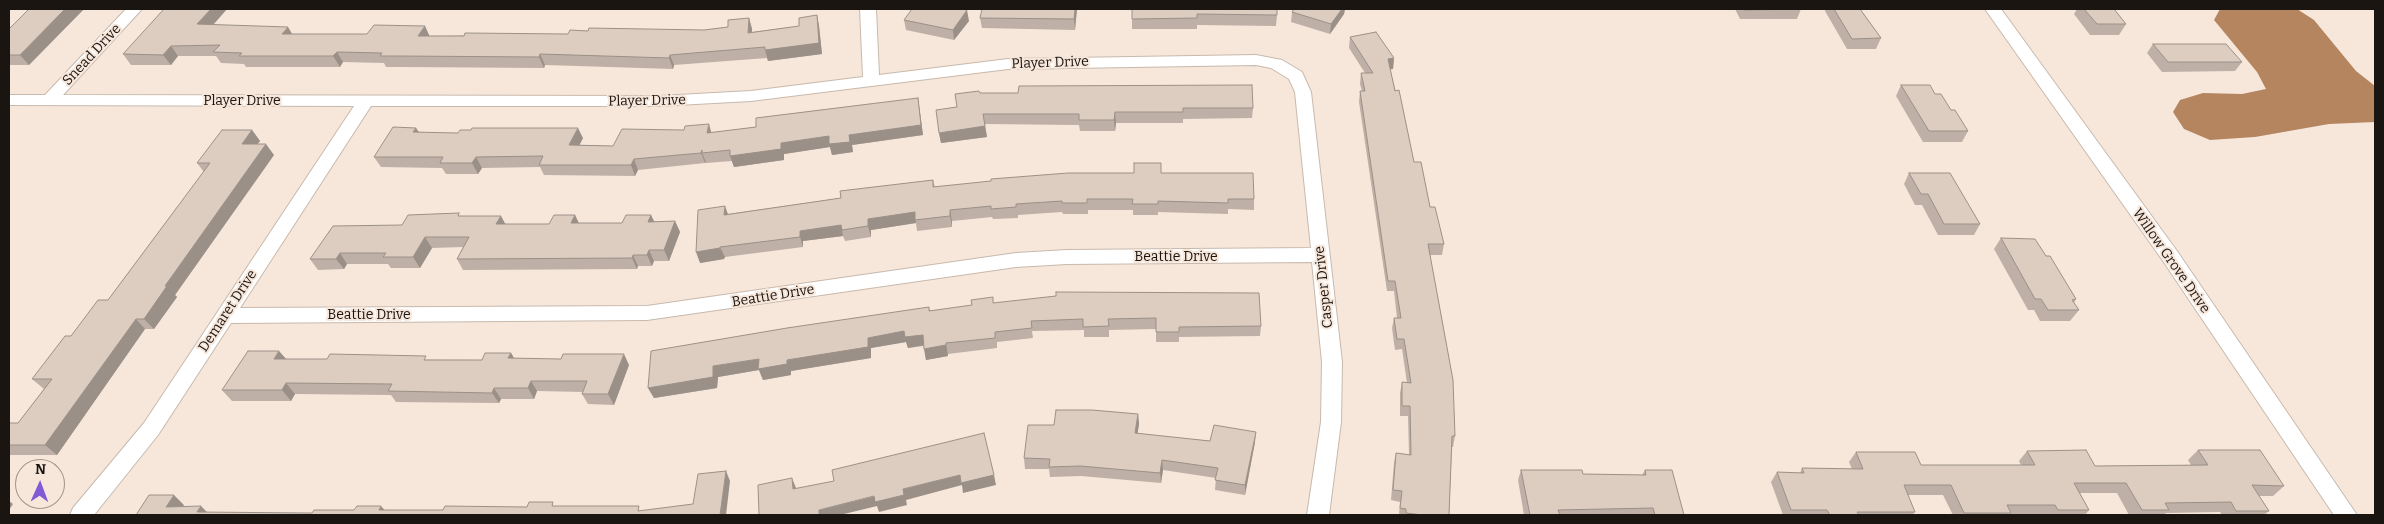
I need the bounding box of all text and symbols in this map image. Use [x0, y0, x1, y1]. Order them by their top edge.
street label: Snead Drive [59, 21, 125, 89]
street label: Player Drive [1011, 53, 1089, 73]
street label: Player Drive [608, 92, 686, 110]
street label: Player Drive [203, 93, 281, 109]
street label: Willow Grove Drive [2129, 205, 2213, 317]
street label: Casper Drive [1311, 245, 1337, 329]
street label: Beattie Drive [1134, 249, 1218, 265]
street label: Demaret Drive [195, 267, 261, 355]
street label: Beattie Drive [730, 281, 816, 311]
street label: Beattie Drive [327, 307, 411, 323]
north arrow [15, 459, 65, 509]
text: N [35, 461, 46, 478]

